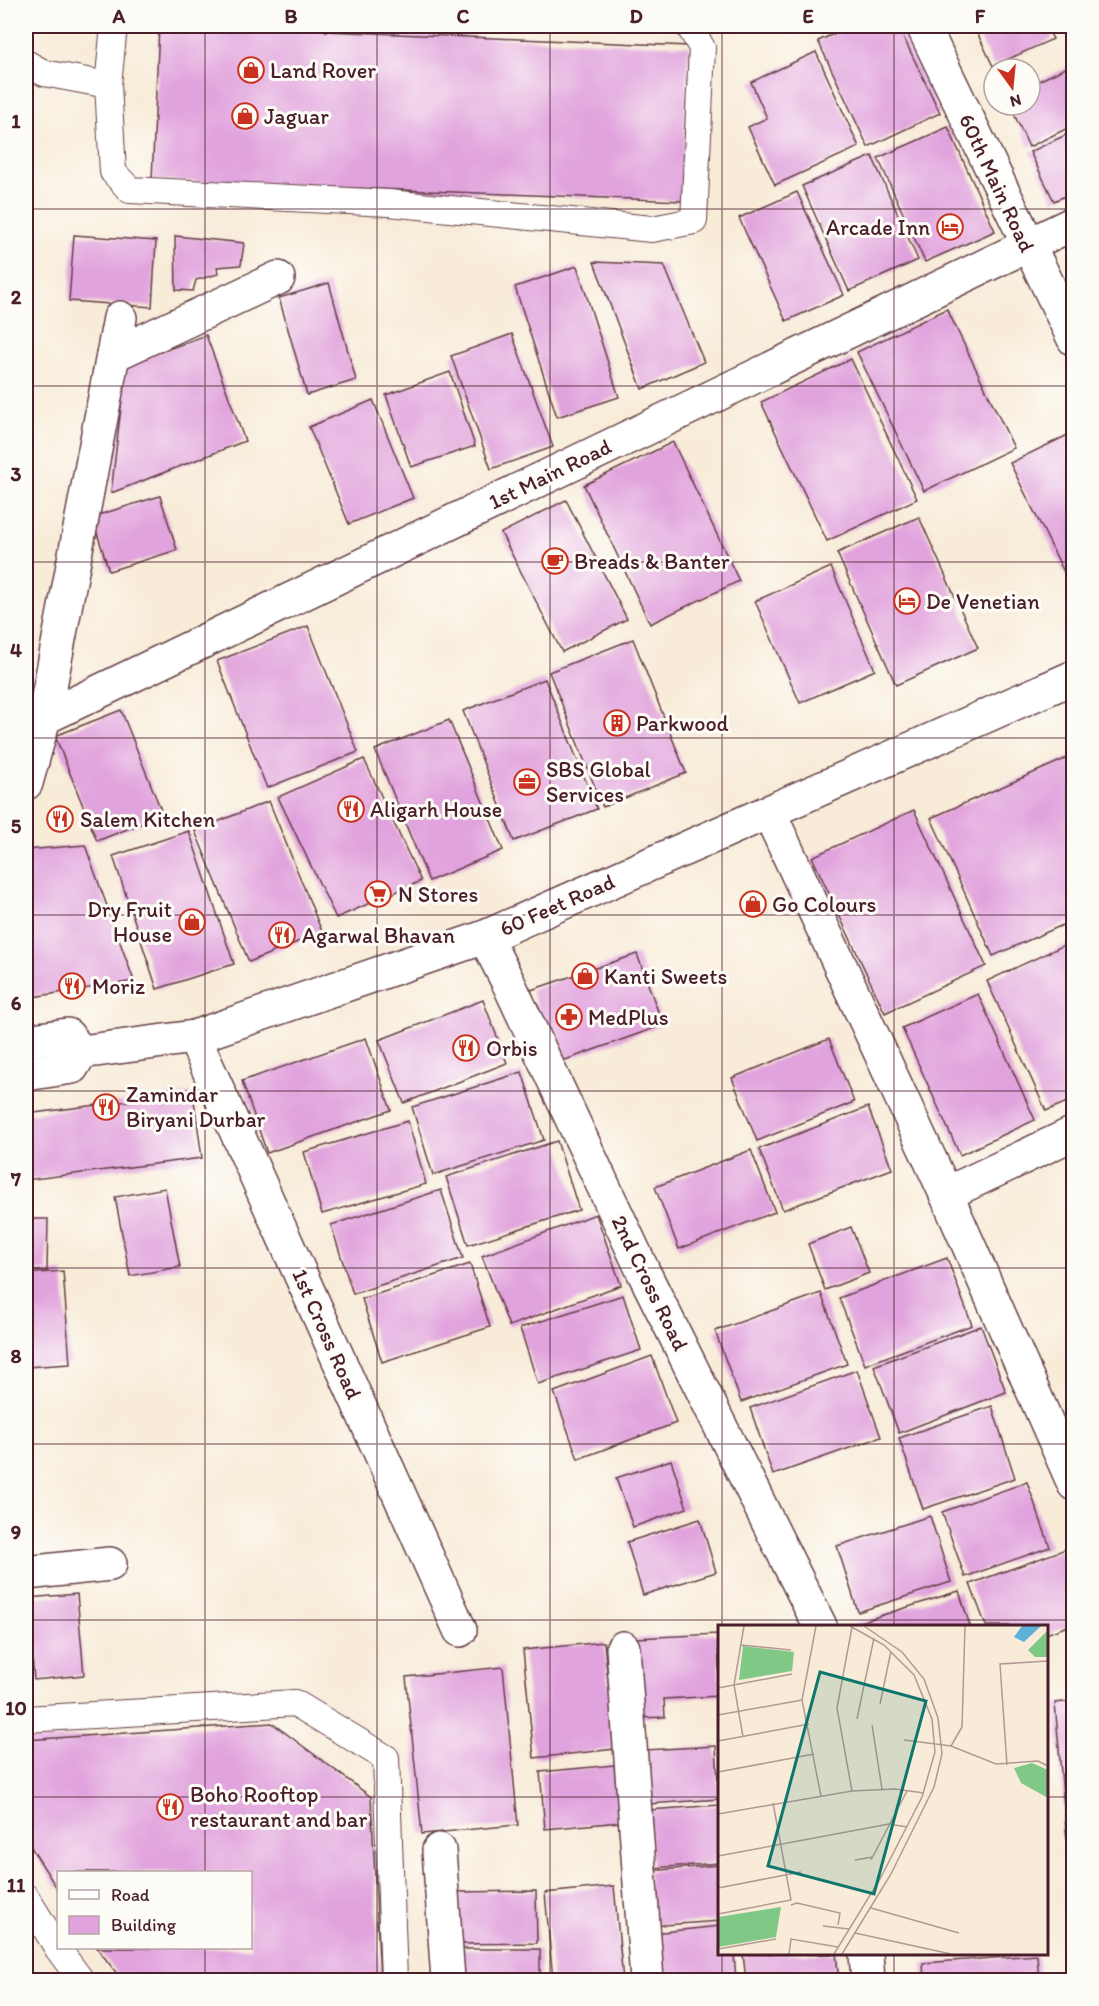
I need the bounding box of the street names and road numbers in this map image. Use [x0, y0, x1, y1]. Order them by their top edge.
street label: 60th Main Road [953, 109, 1041, 257]
street label: 1st Main Road [484, 433, 616, 515]
street label: 60 Feet Road [495, 868, 619, 942]
street label: 2nd Cross Road [606, 1211, 694, 1355]
street label: 1st Cross Road [286, 1265, 368, 1403]

